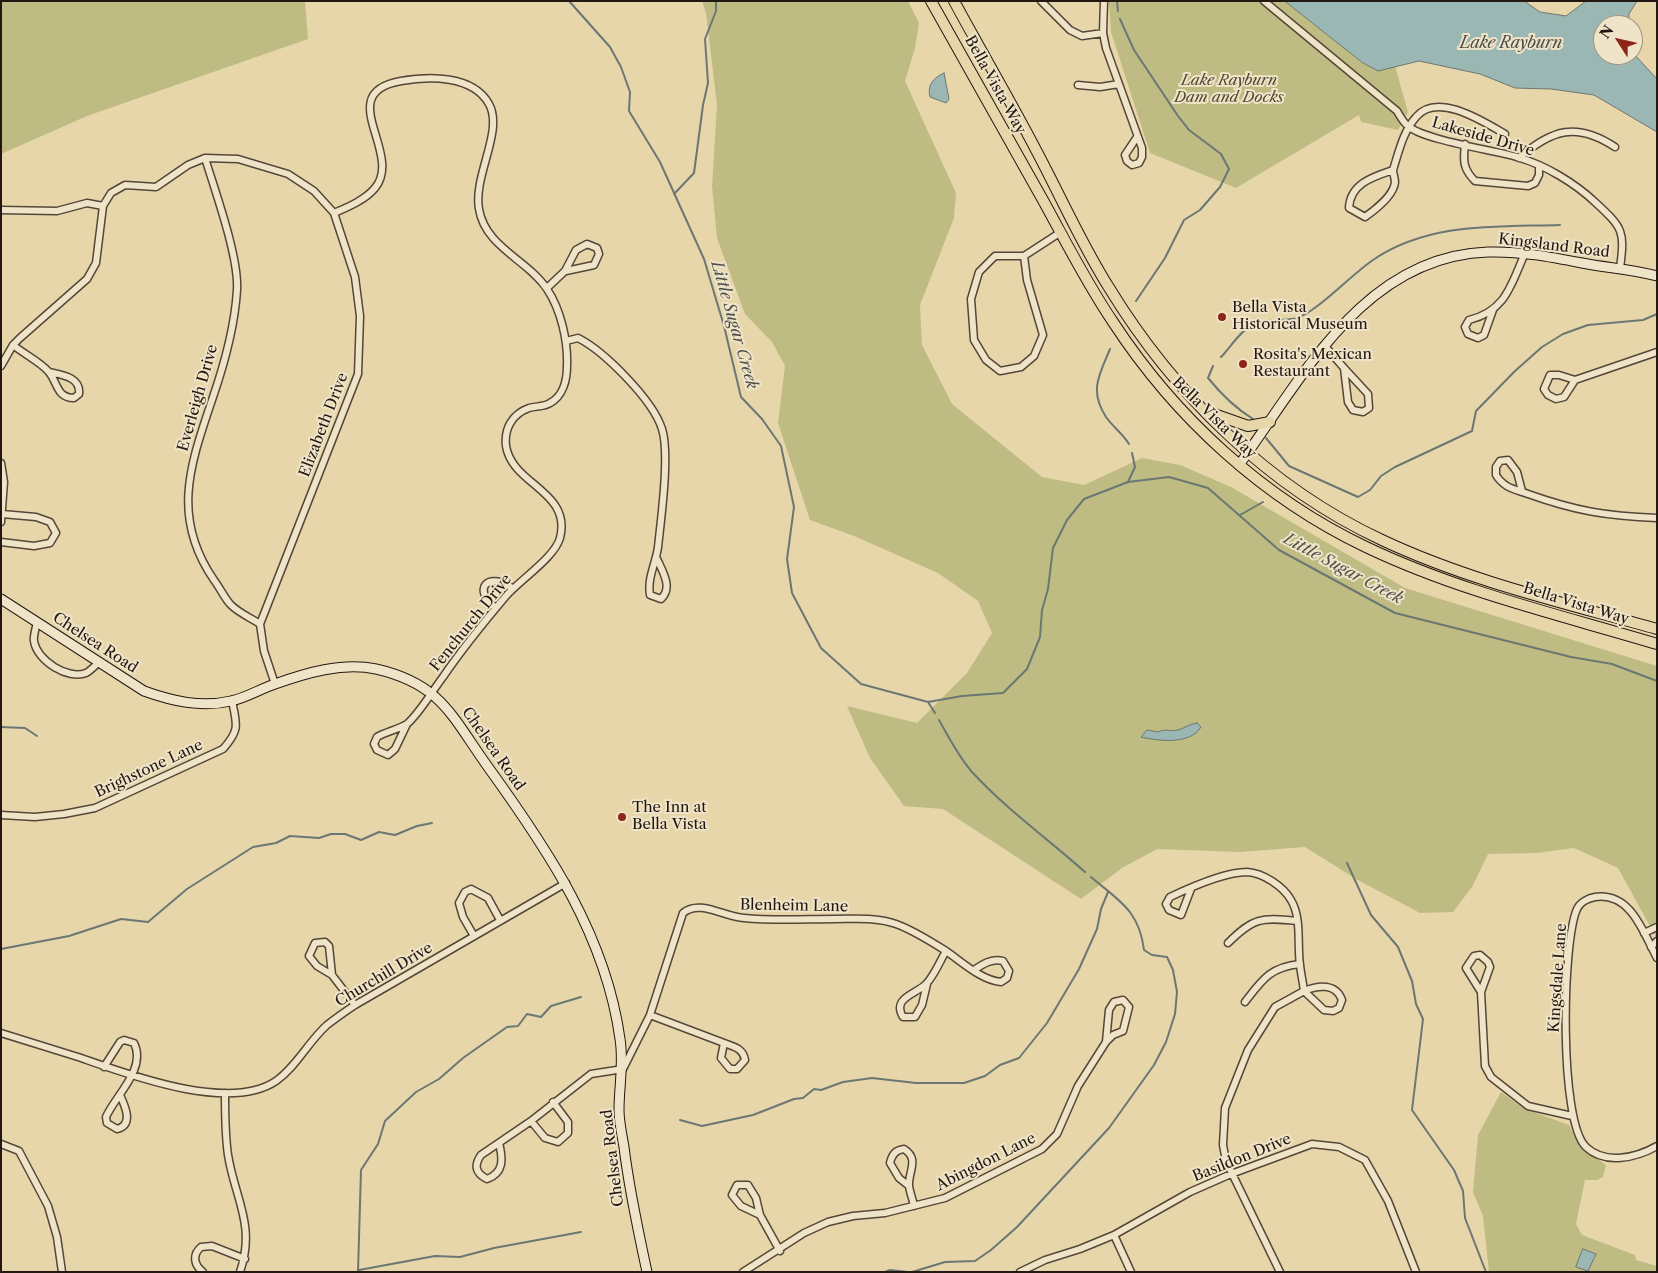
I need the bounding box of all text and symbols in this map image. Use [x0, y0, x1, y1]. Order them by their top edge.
north arrow [1593, 15, 1643, 65]
text: N [1596, 22, 1617, 42]
street label: Bella Vista Way [961, 33, 1029, 137]
water label: Lake Rayburn [1460, 33, 1562, 53]
park label: Lake Rayburn Dam and Docks [1174, 72, 1284, 107]
street label: Lakeside Drive [1430, 114, 1536, 160]
street label: Kingsland Road [1497, 230, 1611, 262]
water label: Little Sugar Creek [707, 259, 761, 391]
place label: Bella Vista Historical Museum [1232, 299, 1368, 334]
marker: Bella Vista Historical Museum [1216, 311, 1228, 323]
street label: Everleigh Drive [174, 342, 222, 454]
place label: Rosita's Mexican Restaurant [1253, 346, 1372, 381]
marker: Rosita's Mexican Restaurant [1237, 358, 1249, 370]
street label: Elizabeth Drive [296, 370, 352, 480]
street label: Bella Vista Way [1168, 373, 1260, 463]
water label: Little Sugar Creek [1280, 529, 1406, 609]
street label: Fenchurch Drive [426, 571, 516, 675]
street label: Bella Vista Way [1521, 579, 1631, 629]
street label: Chelsea Road [49, 609, 141, 677]
street label: Chelsea Road [458, 704, 528, 794]
street label: Brighstone Lane [92, 736, 206, 802]
place label: The Inn at Bella Vista [632, 799, 707, 834]
marker: The Inn at Bella Vista [616, 811, 628, 823]
street label: Blenheim Lane [740, 896, 848, 916]
street label: Kingsdale Lane [1545, 923, 1571, 1033]
street label: Churchill Drive [332, 939, 436, 1011]
street label: Chelsea Road [598, 1108, 628, 1208]
street label: Abingdon Lane [933, 1129, 1039, 1195]
street label: Basildon Drive [1190, 1130, 1294, 1186]

